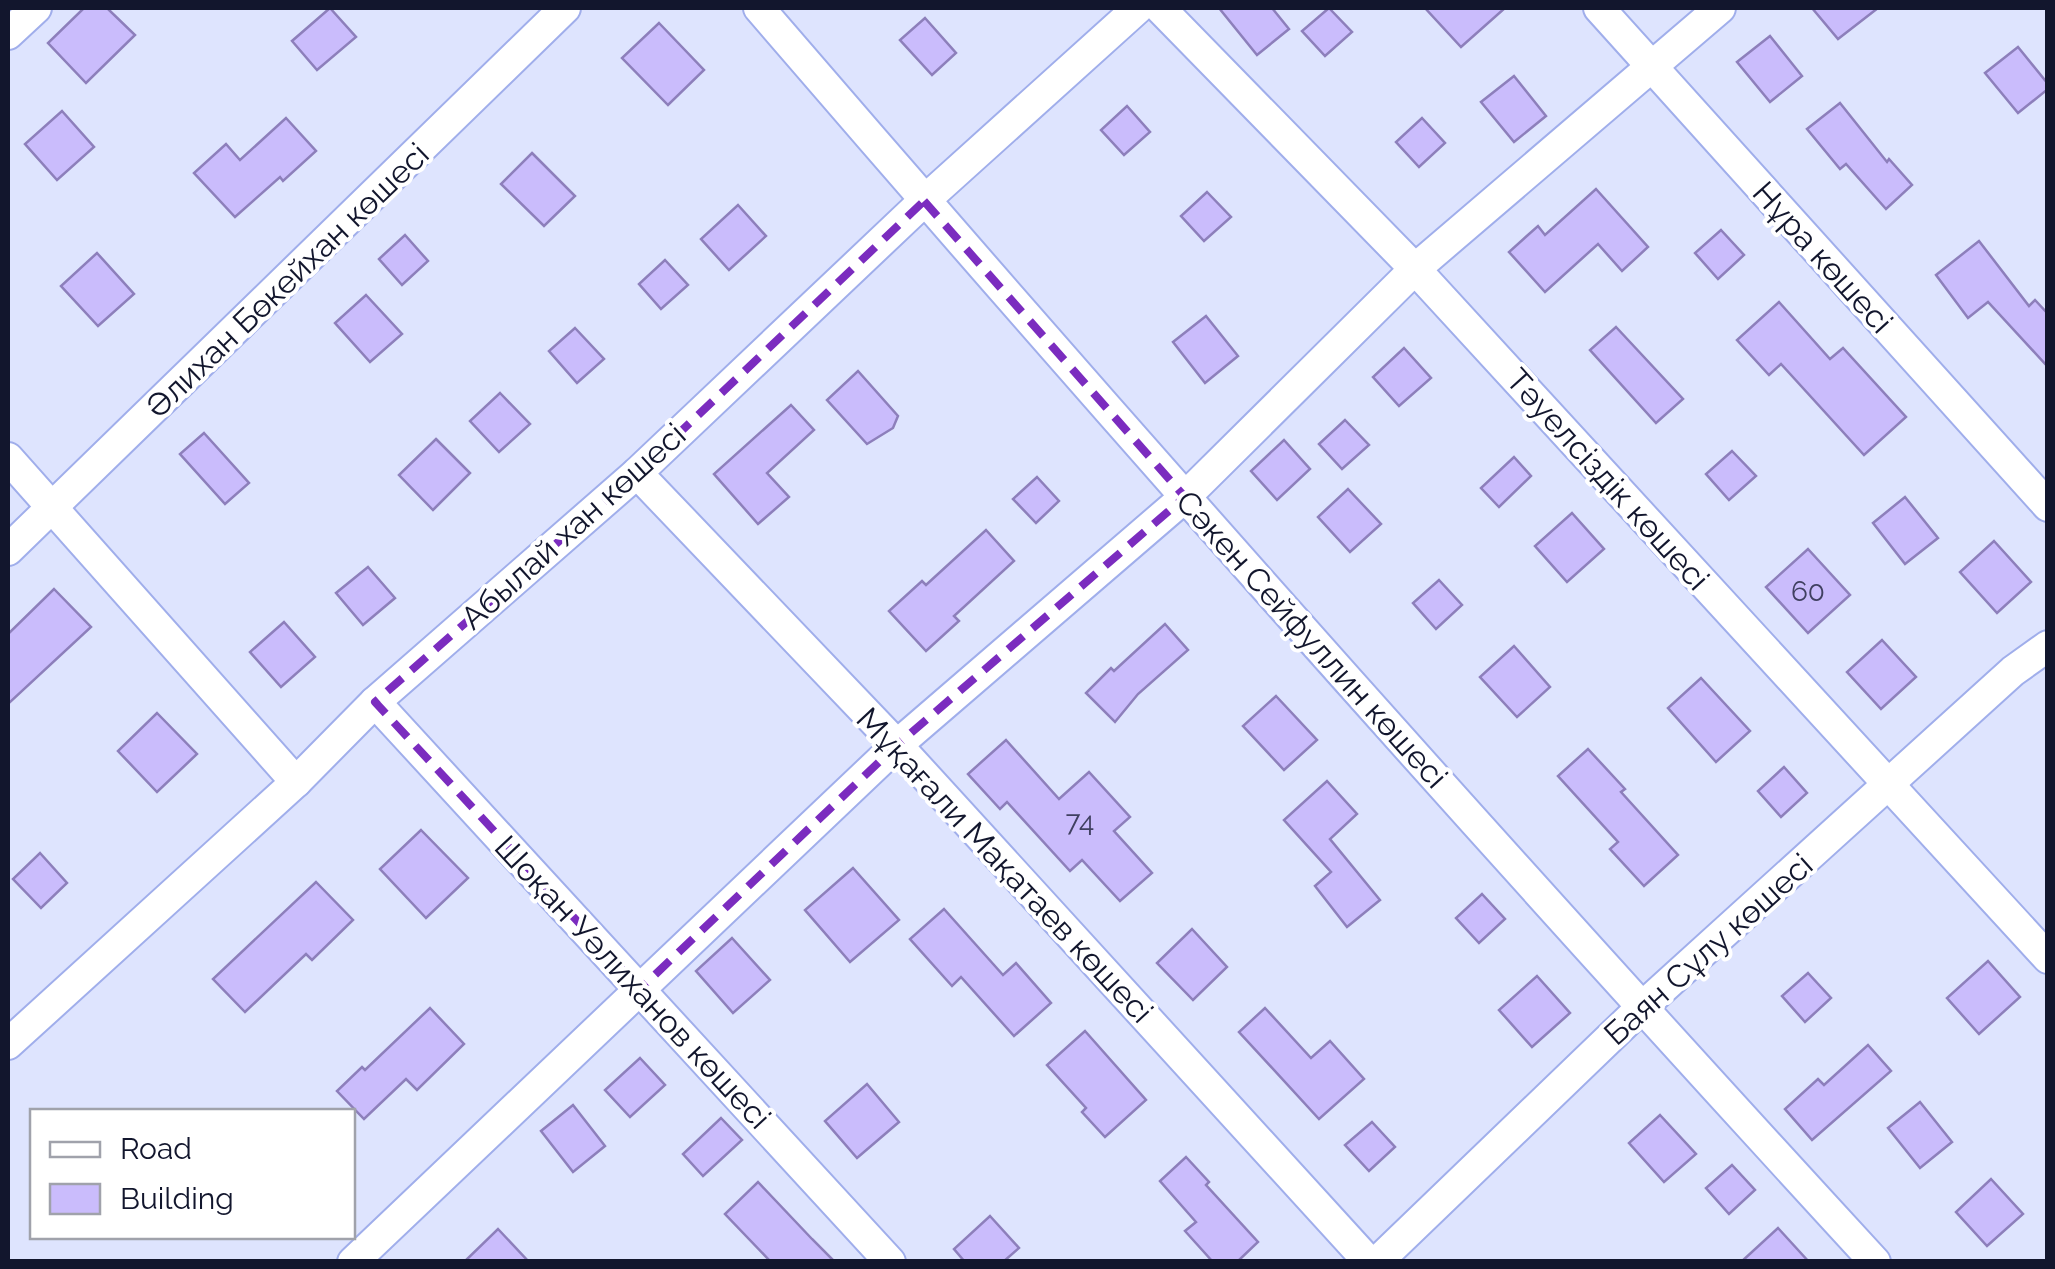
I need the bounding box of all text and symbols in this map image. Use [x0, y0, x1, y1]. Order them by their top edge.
street label: Әлихан Бөкейхан көшесі [138, 135, 436, 425]
street label: Нұра көшесі [1746, 174, 1900, 340]
street label: Тәуелсіздік көшесі [1499, 361, 1717, 597]
street label: Абылай хан көшесі [453, 416, 693, 636]
street label: Сәкен Сейфуллин көшесі [1169, 483, 1455, 795]
house number: 60 [1791, 575, 1825, 608]
street label: Мұқағали Мақатаев көшесі [849, 700, 1161, 1030]
house number: 74 [1066, 805, 1094, 838]
street label: Шоқан Уәлиханов көшесі [488, 828, 778, 1136]
street label: Баян Сұлу көшесі [1596, 846, 1820, 1052]
legend [30, 1109, 355, 1239]
text: Road [120, 1131, 192, 1166]
text: Building [120, 1181, 234, 1216]

